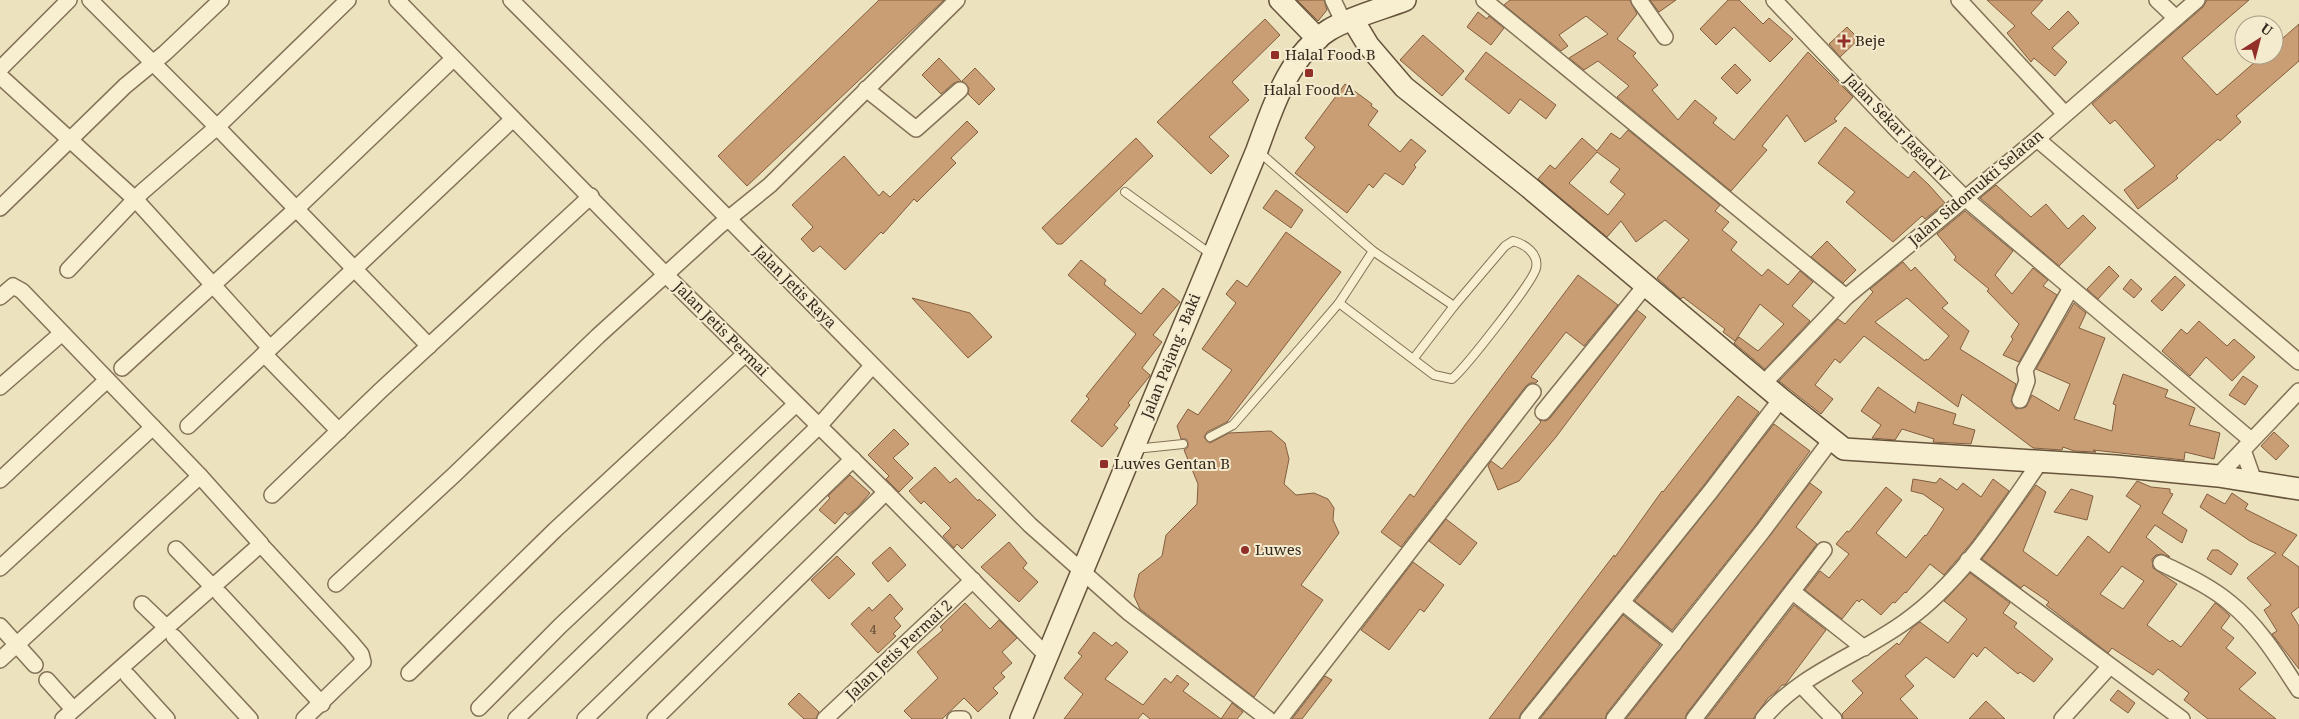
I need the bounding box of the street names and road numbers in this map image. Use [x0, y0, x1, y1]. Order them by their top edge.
street label: Jalan Sekar Jagad IV [1840, 68, 1955, 187]
street label: Jalan Sidomukti Selatan [1903, 125, 2047, 250]
street label: Jalan Jetis Raya [749, 240, 841, 332]
street label: Jalan Jetis Permai [669, 276, 774, 380]
street label: Jalan Pajang - Baki [1136, 290, 1204, 422]
street label: Jalan Jetis Permai 2 [840, 595, 956, 704]

